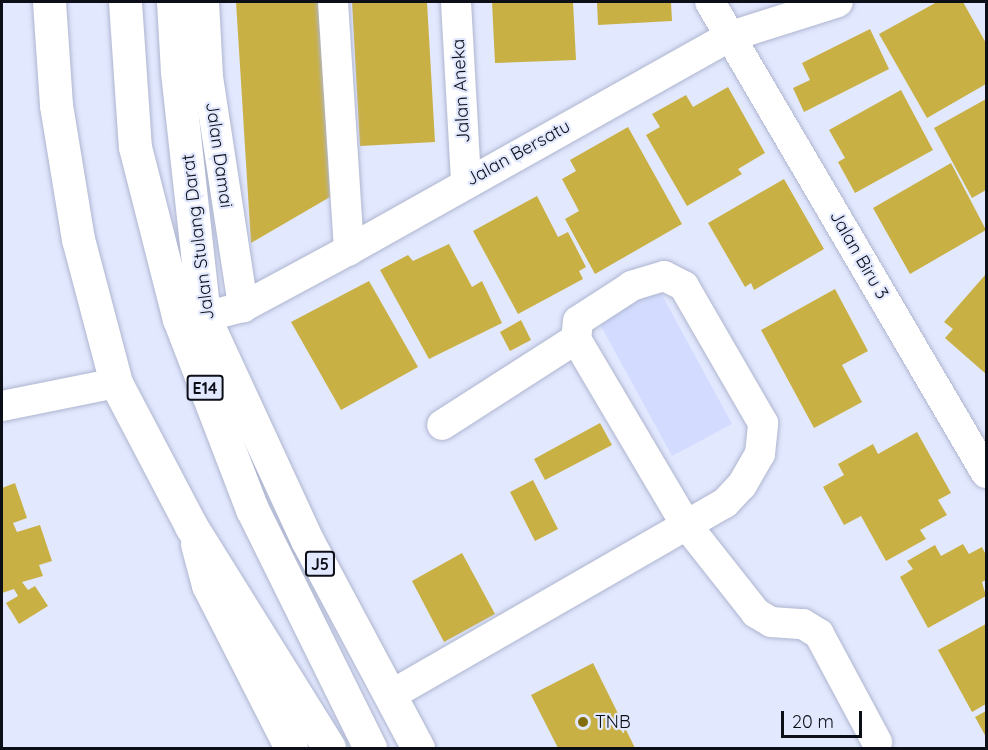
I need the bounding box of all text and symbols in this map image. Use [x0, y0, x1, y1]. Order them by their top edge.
street label: Jalan Aneka [447, 38, 475, 144]
street label: Jalan Damai [201, 101, 237, 209]
street label: Jalan Bersatu [462, 115, 574, 191]
street label: Jalan Stulang Darat [177, 153, 219, 321]
street label: Jalan Biru 3 [825, 207, 893, 303]
road number: E14 [186, 375, 224, 401]
road number: J5 [304, 551, 336, 577]
scale bar [784, 699, 865, 737]
text: 20 m [792, 710, 834, 733]
place label: TNB [595, 711, 631, 733]
marker: TNB [576, 715, 590, 729]

